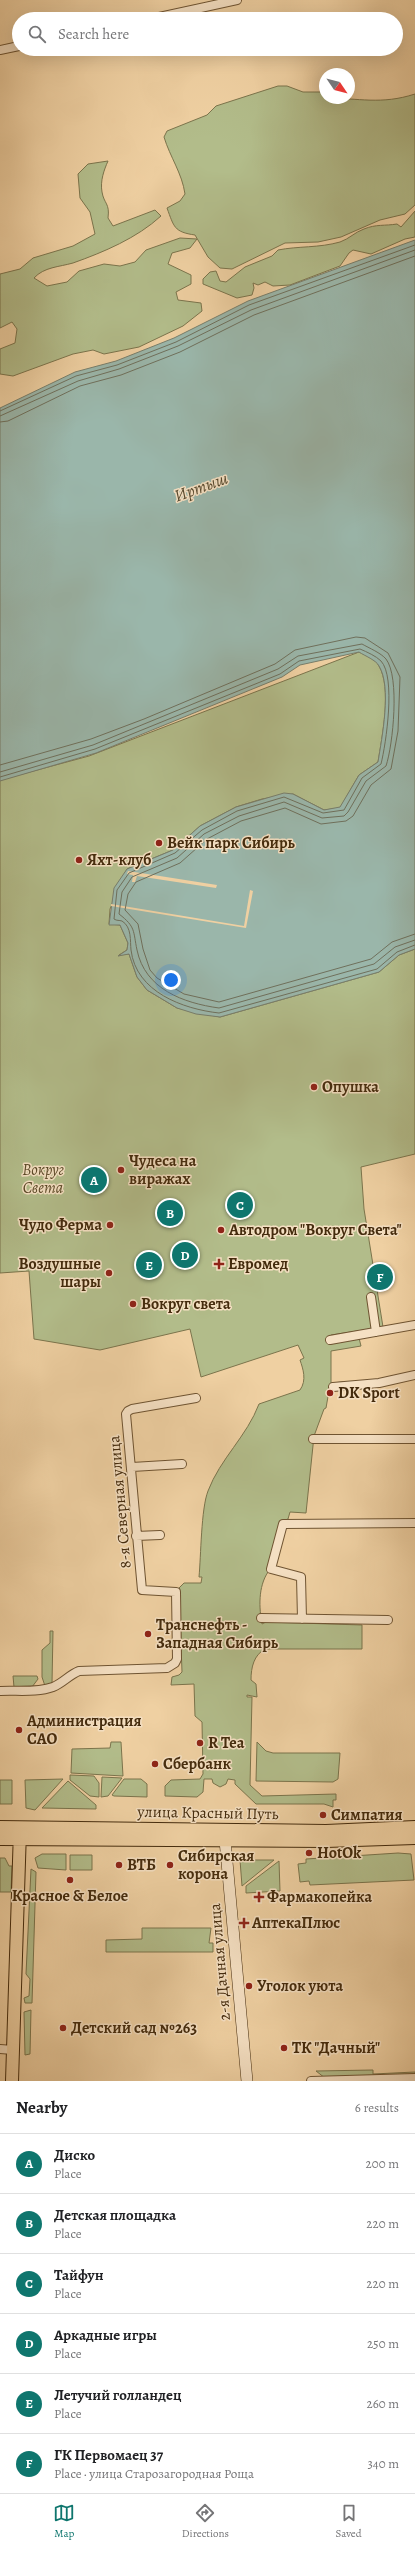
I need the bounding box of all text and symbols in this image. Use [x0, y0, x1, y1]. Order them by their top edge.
search box [12, 12, 403, 56]
icon: search [26, 23, 48, 45]
text: Search here [58, 24, 129, 44]
north arrow [319, 68, 355, 104]
water label: Иртыш [171, 467, 231, 507]
place label: Вейк парк Сибирь [167, 832, 296, 854]
marker: Вейк парк Сибирь [154, 838, 164, 848]
place label: Яхт-клуб [87, 849, 151, 871]
marker: Яхт-клуб [74, 855, 84, 865]
your location [161, 970, 181, 990]
place label: Опушка [322, 1076, 379, 1098]
marker: Опушка [309, 1082, 319, 1092]
place label: Чудеса на виражах [129, 1150, 197, 1190]
park label: Вокруг Света [22, 1159, 64, 1199]
pin: A [81, 1165, 107, 1195]
marker: Чудеса на виражах [116, 1165, 126, 1175]
pin: C [227, 1190, 253, 1220]
pin: B [157, 1198, 183, 1228]
place label: Чудо Ферма [19, 1214, 102, 1236]
place label: Автодром "Вокруг Света" [228, 1219, 402, 1241]
marker: Чудо Ферма [105, 1220, 115, 1230]
marker: Автодром "Вокруг Света" [216, 1225, 226, 1235]
pin: D [172, 1240, 198, 1270]
pin: E [136, 1250, 162, 1280]
place label: Воздушные шары [19, 1253, 101, 1293]
place label: Евромед [228, 1253, 288, 1275]
marker: Евромед [213, 1258, 225, 1270]
pin: F [367, 1262, 393, 1292]
marker: Воздушные шары [104, 1268, 114, 1278]
place label: Вокруг света [141, 1293, 231, 1315]
marker: Вокруг света [128, 1299, 138, 1309]
place label: DK Sport [338, 1382, 400, 1404]
marker: DK Sport [325, 1388, 335, 1398]
street label: 8-я Северная улица [103, 1434, 137, 1569]
place label: Транснефть - Западная Сибирь [156, 1614, 279, 1654]
marker: Транснефть - Западная Сибирь [143, 1629, 153, 1639]
place label: Администрация САО [26, 1710, 142, 1750]
marker: Администрация САО [14, 1725, 24, 1735]
place label: R Tea [208, 1732, 245, 1754]
marker: R Tea [195, 1738, 205, 1748]
place label: Сбербанк [163, 1753, 231, 1775]
marker: Сбербанк [150, 1759, 160, 1769]
street label: улица Красный Путь [136, 1801, 279, 1825]
place label: Симпатия [331, 1804, 403, 1826]
marker: Симпатия [318, 1810, 328, 1820]
place label: HotOk [317, 1842, 362, 1864]
place label: Сибирская корона [178, 1845, 254, 1885]
marker: HotOk [304, 1848, 314, 1858]
place label: ВТБ [127, 1854, 156, 1876]
marker: ВТБ [114, 1860, 124, 1870]
marker: Сибирская корона [165, 1860, 175, 1870]
marker: Красное & Белое [65, 1875, 75, 1885]
place label: Красное & Белое [12, 1885, 128, 1907]
place label: Фармакопейка [267, 1886, 372, 1908]
marker: Фармакопейка [254, 1892, 264, 1902]
street label: 2-я Дачная улица [204, 1902, 236, 2022]
place label: АптекаПлюс [251, 1912, 340, 1934]
marker: АптекаПлюс [239, 1918, 249, 1928]
place label: Уголок уюта [257, 1975, 344, 1997]
marker: Уголок уюта [244, 1981, 254, 1991]
place label: Детский сад №263 [71, 2017, 197, 2039]
marker: Детский сад №263 [58, 2023, 68, 2033]
place label: ТК "Дачный" [292, 2037, 380, 2059]
marker: ТК "Дачный" [279, 2043, 289, 2053]
text: Nearby [16, 2096, 67, 2119]
text: 6 results [355, 2099, 399, 2116]
text: Диско [54, 2145, 95, 2165]
text: A [25, 2155, 33, 2172]
text: 200 m [366, 2155, 399, 2172]
text: Place [54, 2165, 82, 2182]
text: Детская площадка [54, 2205, 176, 2225]
text: B [25, 2215, 33, 2232]
text: 220 m [366, 2215, 399, 2232]
text: Place [54, 2225, 82, 2242]
text: Тайфун [54, 2265, 104, 2285]
text: C [25, 2275, 33, 2292]
text: 220 m [366, 2275, 399, 2292]
text: Place [54, 2285, 82, 2302]
text: Аркадные игры [54, 2325, 157, 2345]
text: D [24, 2335, 34, 2352]
text: 250 m [367, 2335, 399, 2352]
text: Place [54, 2345, 82, 2362]
text: Летучий голландец [54, 2385, 181, 2405]
text: E [25, 2395, 33, 2412]
text: 260 m [366, 2395, 399, 2412]
text: Place [54, 2405, 82, 2422]
text: ГК Первомаец 37 [54, 2445, 163, 2465]
text: F [26, 2455, 32, 2472]
text: 340 m [367, 2455, 399, 2472]
text: Place · улица Старозагородная Роща [54, 2465, 254, 2482]
tab: Map [53, 2502, 75, 2541]
tab: Directions [182, 2502, 229, 2541]
tab: Saved [336, 2502, 362, 2541]

